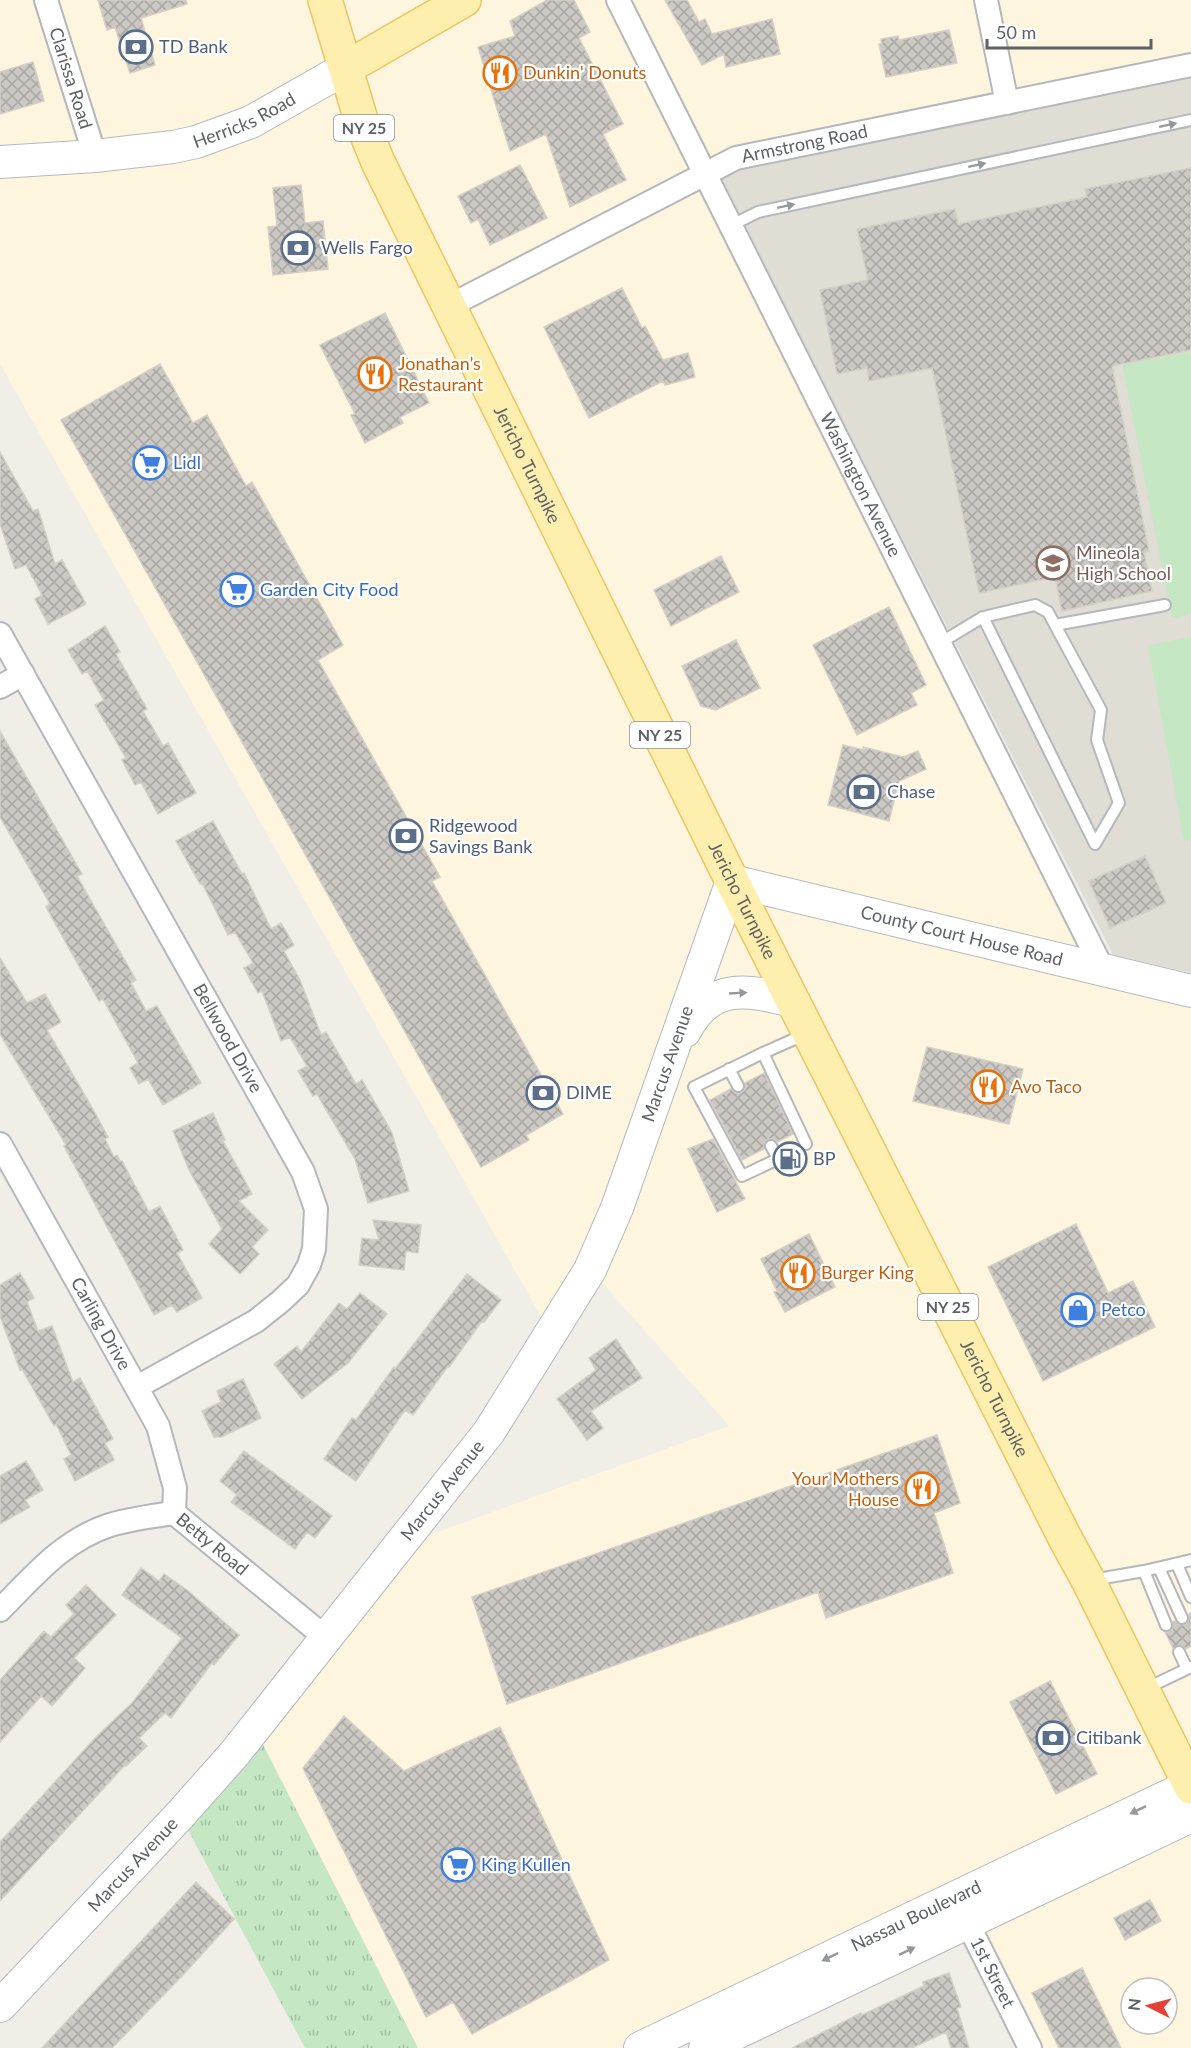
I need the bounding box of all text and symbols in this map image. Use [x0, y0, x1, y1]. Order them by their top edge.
scale bar [987, 12, 1150, 50]
text: 50 m [996, 21, 1036, 43]
street label: Clarissa Road [45, 24, 98, 131]
bank icon: TD Bank [118, 29, 154, 65]
place label: TD Bank [159, 35, 228, 57]
restaurant icon: Dunkin' Donuts [482, 55, 518, 91]
place label: Dunkin' Donuts [523, 61, 647, 83]
street label: Herricks Road [190, 87, 299, 152]
road number: NY 25 [334, 115, 394, 141]
street label: Armstrong Road [739, 119, 869, 167]
one-way arrow [1159, 120, 1178, 129]
one-way arrow [968, 160, 986, 170]
one-way arrow [777, 201, 796, 210]
bank icon: Wells Fargo [280, 230, 316, 266]
place label: Wells Fargo [321, 236, 413, 258]
place label: Jonathan’s Restaurant [398, 352, 484, 395]
restaurant icon: Jonathan’s Restaurant [357, 356, 393, 392]
street label: Jericho Turnpike [490, 402, 566, 527]
street label: Washington Avenue [816, 409, 907, 560]
supermarket icon: Lidl [132, 445, 168, 481]
place label: Lidl [173, 451, 201, 473]
place label: Mineola High School [1076, 541, 1171, 584]
school or university icon: Mineola High School [1035, 545, 1071, 581]
supermarket icon: Garden City Food [219, 572, 255, 608]
place label: Garden City Food [260, 578, 399, 600]
road number: NY 25 [630, 722, 690, 748]
bank icon: Chase [846, 774, 882, 810]
place label: Chase [887, 780, 935, 802]
place label: Ridgewood Savings Bank [429, 814, 533, 857]
bank icon: Ridgewood Savings Bank [388, 818, 424, 854]
street label: Jericho Turnpike [704, 838, 782, 962]
street label: County Court House Road [859, 900, 1065, 970]
street label: Bellwood Drive [189, 979, 268, 1096]
one-way arrow [729, 989, 748, 998]
street label: Marcus Avenue [636, 1002, 697, 1125]
restaurant icon: Avo Taco [970, 1069, 1006, 1105]
bank icon: DIME [525, 1075, 561, 1111]
place label: Avo Taco [1011, 1075, 1082, 1097]
place label: DIME [566, 1081, 612, 1103]
fuel station icon: BP [772, 1141, 808, 1177]
place label: BP [813, 1147, 836, 1169]
restaurant icon: Burger King [780, 1255, 816, 1291]
place label: Burger King [821, 1261, 914, 1283]
street label: Carling Drive [67, 1273, 136, 1374]
shop icon: Petco [1060, 1292, 1096, 1328]
road number: NY 25 [918, 1294, 978, 1320]
place label: Petco [1101, 1298, 1146, 1320]
street label: Jericho Turnpike [956, 1336, 1034, 1460]
street label: Marcus Avenue [395, 1435, 488, 1544]
place label: Your Mothers House [792, 1467, 899, 1510]
restaurant icon: Your Mothers House [904, 1471, 940, 1507]
street label: Betty Road [172, 1507, 253, 1580]
bank icon: Citibank [1035, 1720, 1071, 1756]
place label: Citibank [1076, 1726, 1143, 1748]
one-way arrow [1130, 1805, 1147, 1814]
street label: Marcus Avenue [83, 1812, 182, 1916]
supermarket icon: King Kullen [440, 1847, 476, 1883]
place label: King Kullen [481, 1853, 571, 1875]
street label: Nassau Boulevard [847, 1875, 984, 1956]
street label: 1st Street [966, 1933, 1020, 2012]
one-way arrow [899, 1947, 916, 1956]
one-way arrow [821, 1953, 838, 1962]
north arrow [1119, 1976, 1179, 2036]
text: N [1123, 1997, 1144, 2012]

